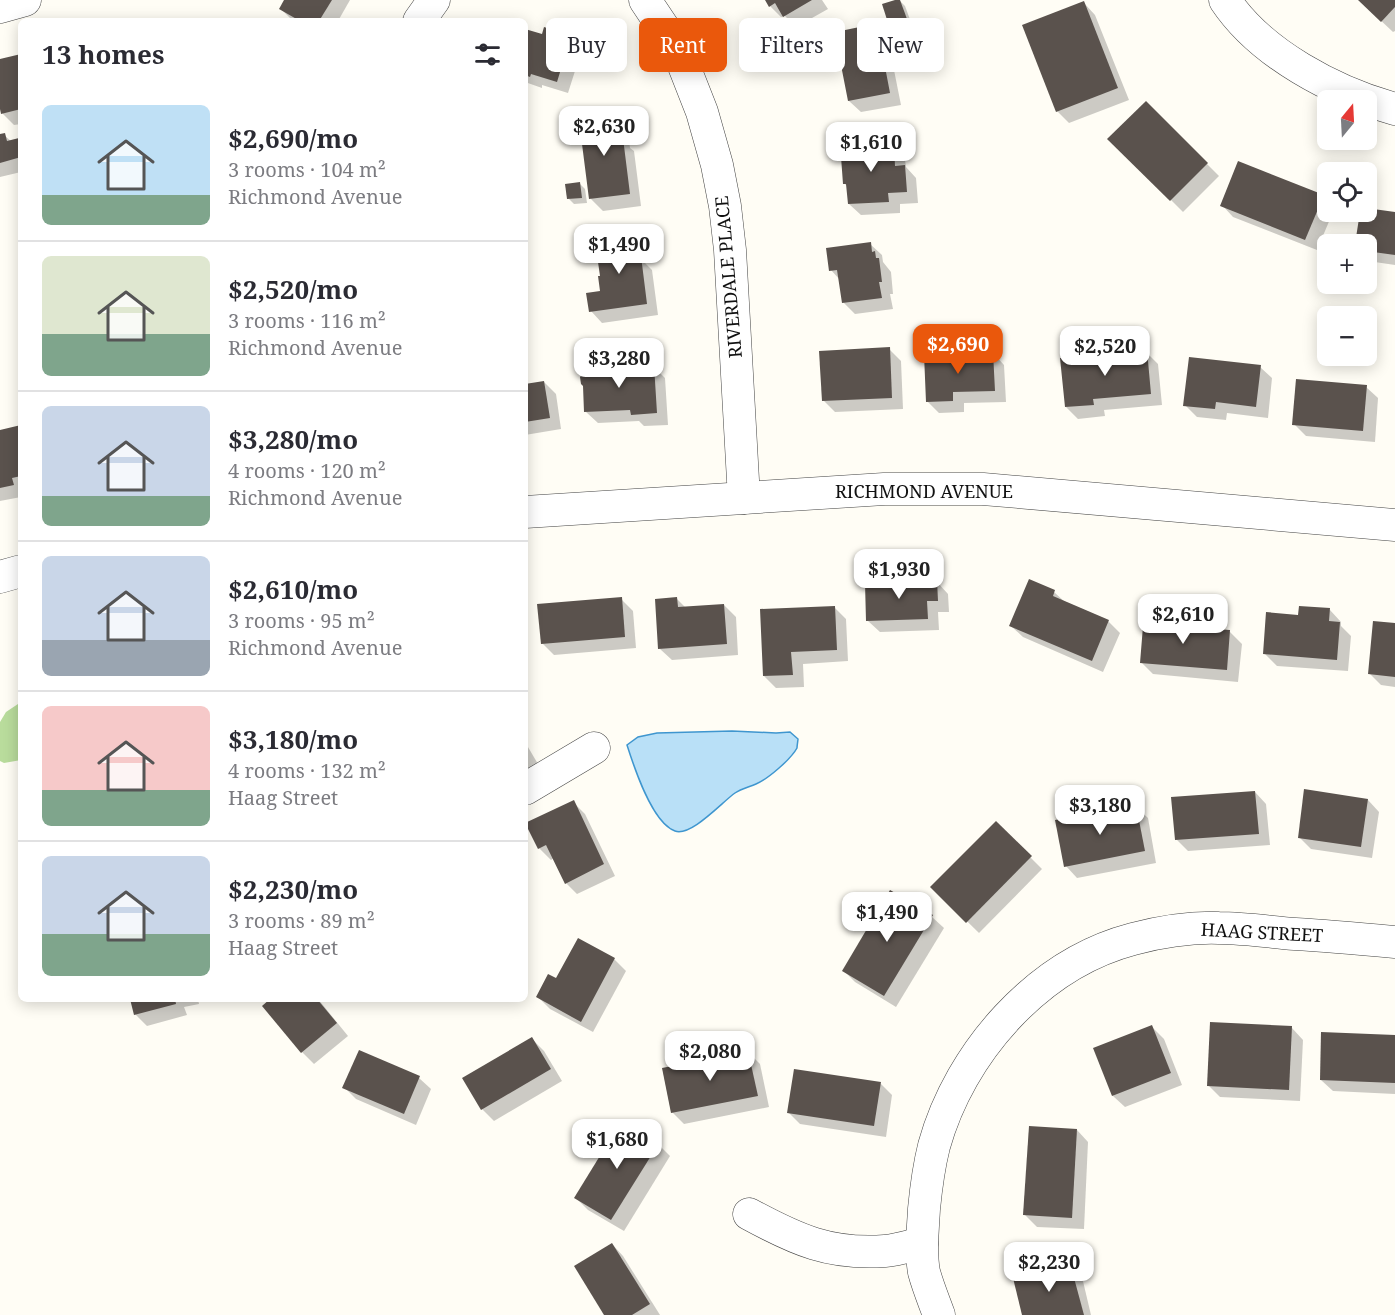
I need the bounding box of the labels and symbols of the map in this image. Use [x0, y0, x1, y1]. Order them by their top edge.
north arrow [1317, 90, 1377, 150]
pin: $2,630 [555, 106, 653, 157]
pin: $1,610 [822, 122, 920, 173]
street label: RIVERDALE PLACE [709, 195, 747, 359]
pin: $1,490 [570, 224, 668, 275]
pin: $2,690 [909, 324, 1007, 375]
pin: $2,520 [1056, 326, 1154, 377]
pin: $3,280 [570, 338, 668, 389]
street label: RICHMOND AVENUE [835, 479, 1013, 503]
pin: $1,930 [850, 549, 948, 600]
pin: $2,610 [1134, 594, 1232, 645]
pin: $3,180 [1051, 785, 1149, 836]
pin: $1,490 [838, 892, 936, 943]
street label: HAAG STREET [1200, 917, 1324, 947]
pin: $2,080 [661, 1031, 759, 1082]
pin: $1,680 [568, 1119, 666, 1170]
pin: $2,230 [1000, 1242, 1098, 1293]

